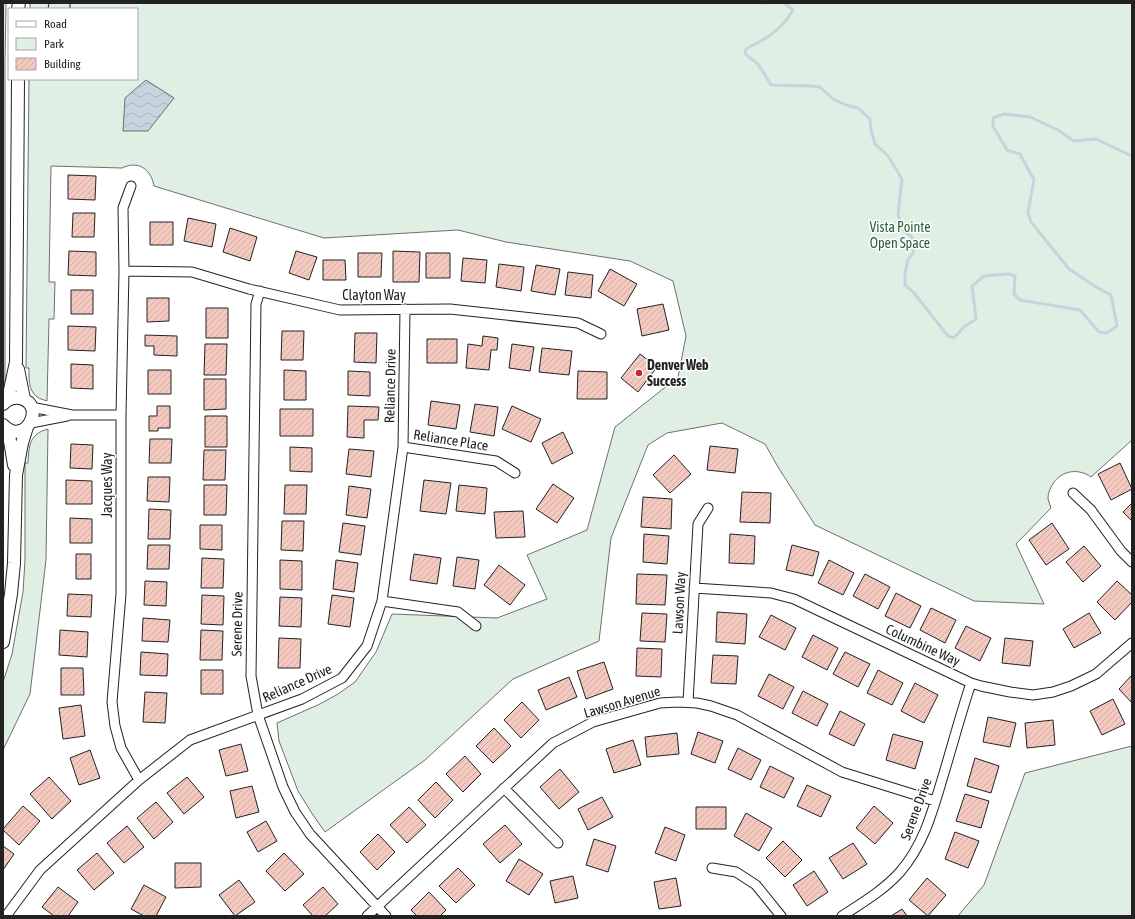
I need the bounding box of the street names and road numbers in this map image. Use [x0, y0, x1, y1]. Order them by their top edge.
street label: Clayton Way [342, 287, 406, 303]
street label: Reliance Drive [381, 349, 399, 423]
street label: Reliance Place [412, 426, 490, 454]
street label: Jacques Way [99, 452, 115, 517]
street label: Lawson Way [669, 571, 689, 635]
street label: Serene Drive [228, 591, 246, 657]
street label: Columbine Way [883, 621, 963, 669]
street label: Reliance Drive [260, 661, 334, 705]
street label: Lawson Avenue [582, 683, 662, 721]
street label: Serene Drive [897, 776, 935, 842]

